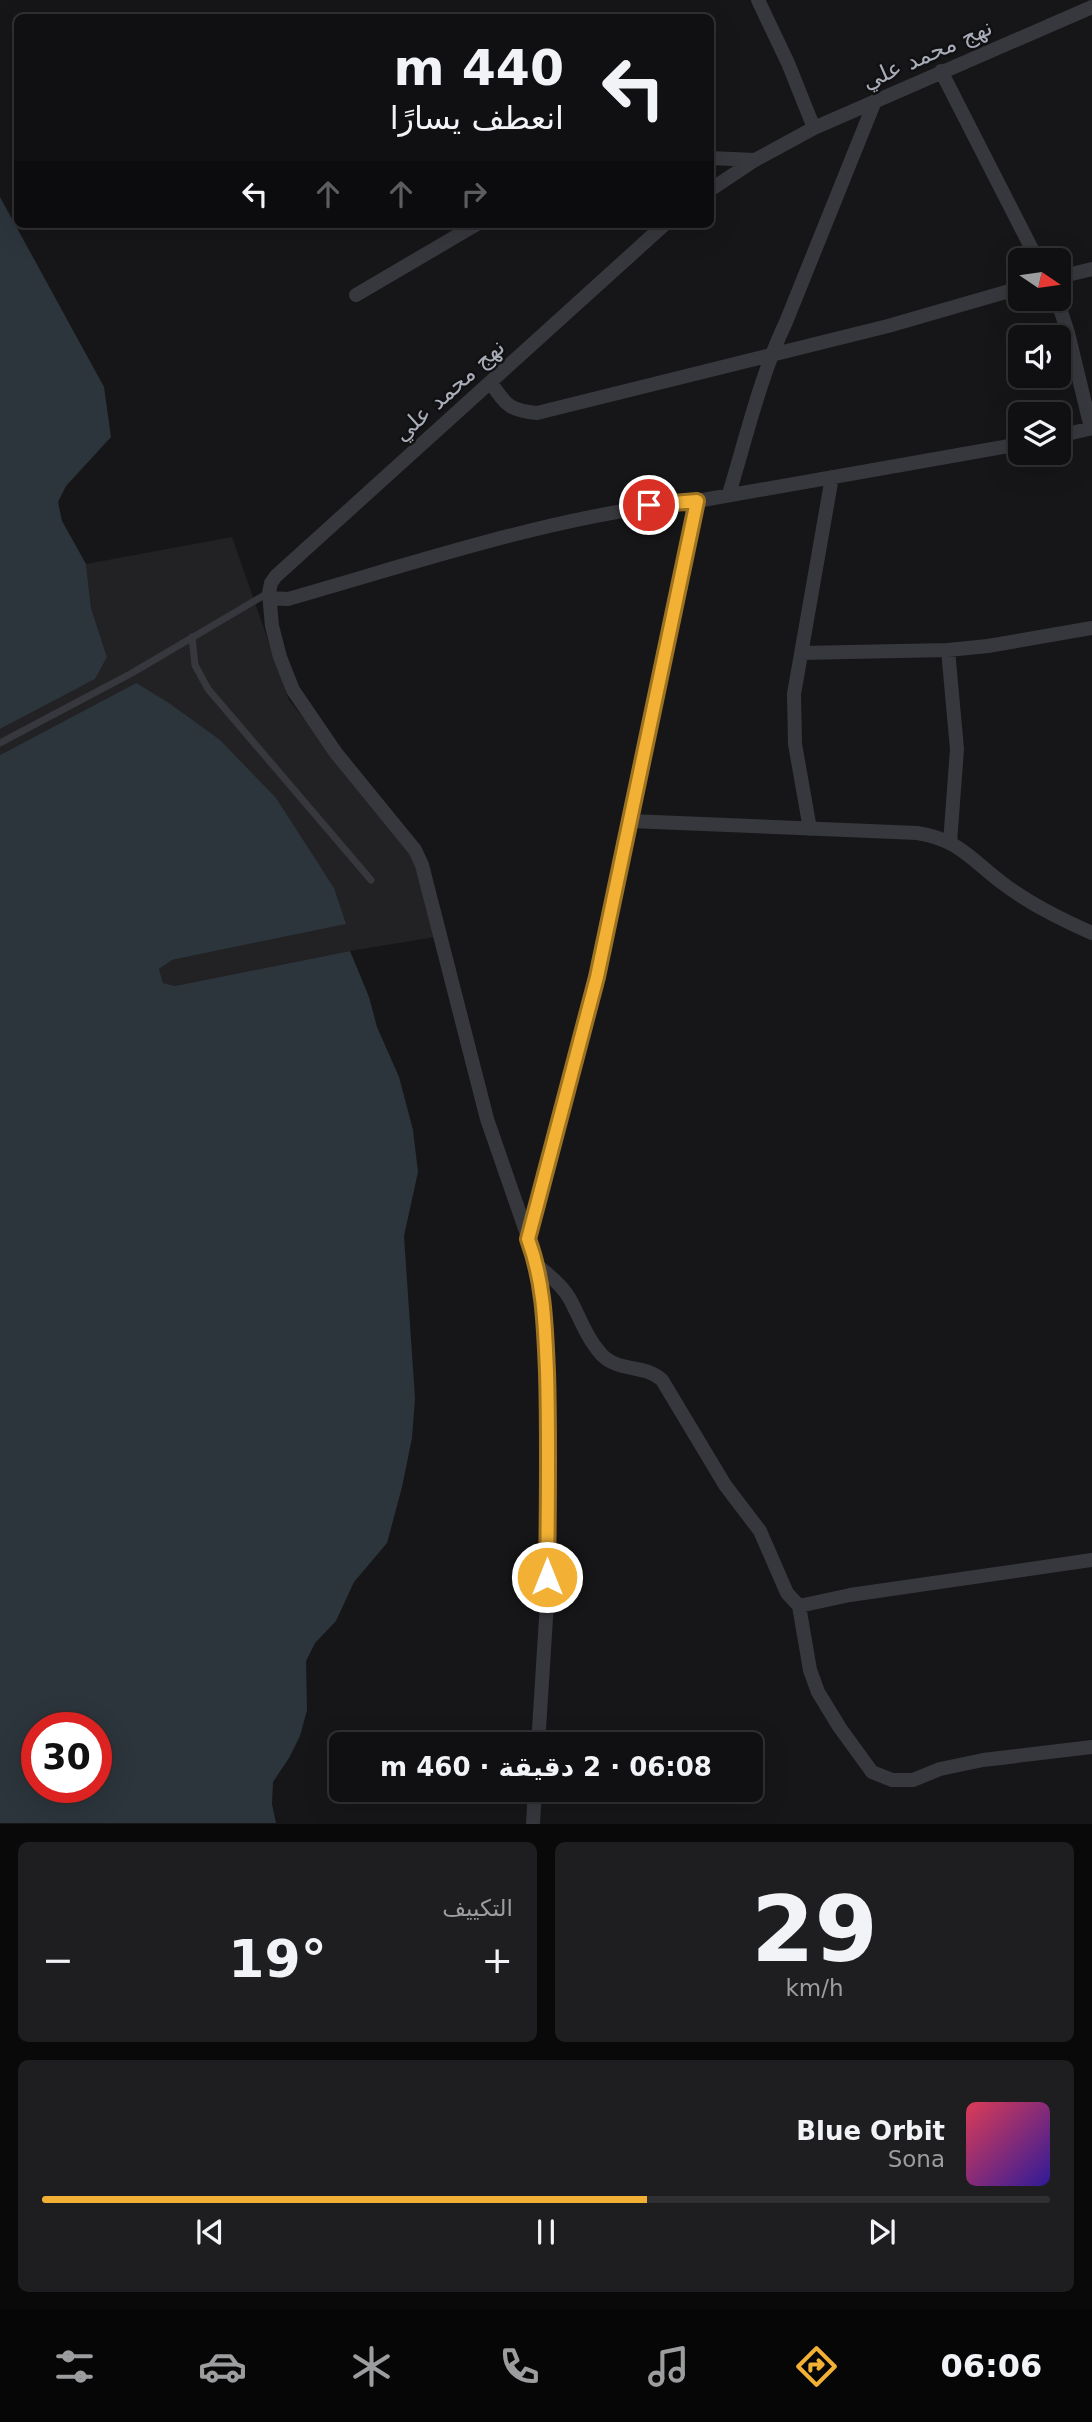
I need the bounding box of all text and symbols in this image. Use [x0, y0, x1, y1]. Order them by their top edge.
street label: نهج محمد علي [858, 14, 996, 95]
text: 440 m [394, 40, 564, 97]
icon: left [588, 42, 679, 133]
text: انعطف يسارًا [390, 99, 564, 137]
icon: left [236, 175, 274, 213]
icon: ahead [309, 175, 347, 213]
icon: ahead [382, 175, 420, 213]
icon: right [455, 175, 493, 213]
north arrow [1008, 248, 1071, 312]
map controls [1008, 248, 1071, 465]
button: sound [1008, 325, 1071, 388]
street label: نهج محمد علي [388, 334, 510, 447]
button: layers [1008, 402, 1071, 465]
pin [619, 475, 679, 535]
icon: arrive [630, 486, 668, 524]
position arrow [510, 1540, 584, 1614]
speed limit sign: 30 [21, 1712, 112, 1803]
text: 06:08 · 2 دقيقة · 460 m [380, 1752, 712, 1782]
text: 29 [751, 1877, 878, 1982]
text: التكييف [442, 1895, 513, 1921]
text: 19° [228, 1929, 327, 1989]
text: − [42, 1938, 74, 1982]
text: + [481, 1938, 513, 1982]
text: km/h [785, 1975, 844, 2001]
text: Blue Orbit [796, 2116, 945, 2146]
text: Sona [888, 2146, 945, 2172]
icon: previous [191, 2213, 229, 2251]
icon: pause [527, 2213, 565, 2251]
icon: next [863, 2213, 901, 2251]
icon: filters [50, 2342, 99, 2391]
icon: car [198, 2342, 247, 2391]
icon: climate [347, 2342, 396, 2391]
icon: phone [495, 2342, 544, 2391]
icon: music [644, 2342, 693, 2391]
icon: directions [792, 2342, 841, 2391]
text: 06:06 [940, 2347, 1042, 2385]

